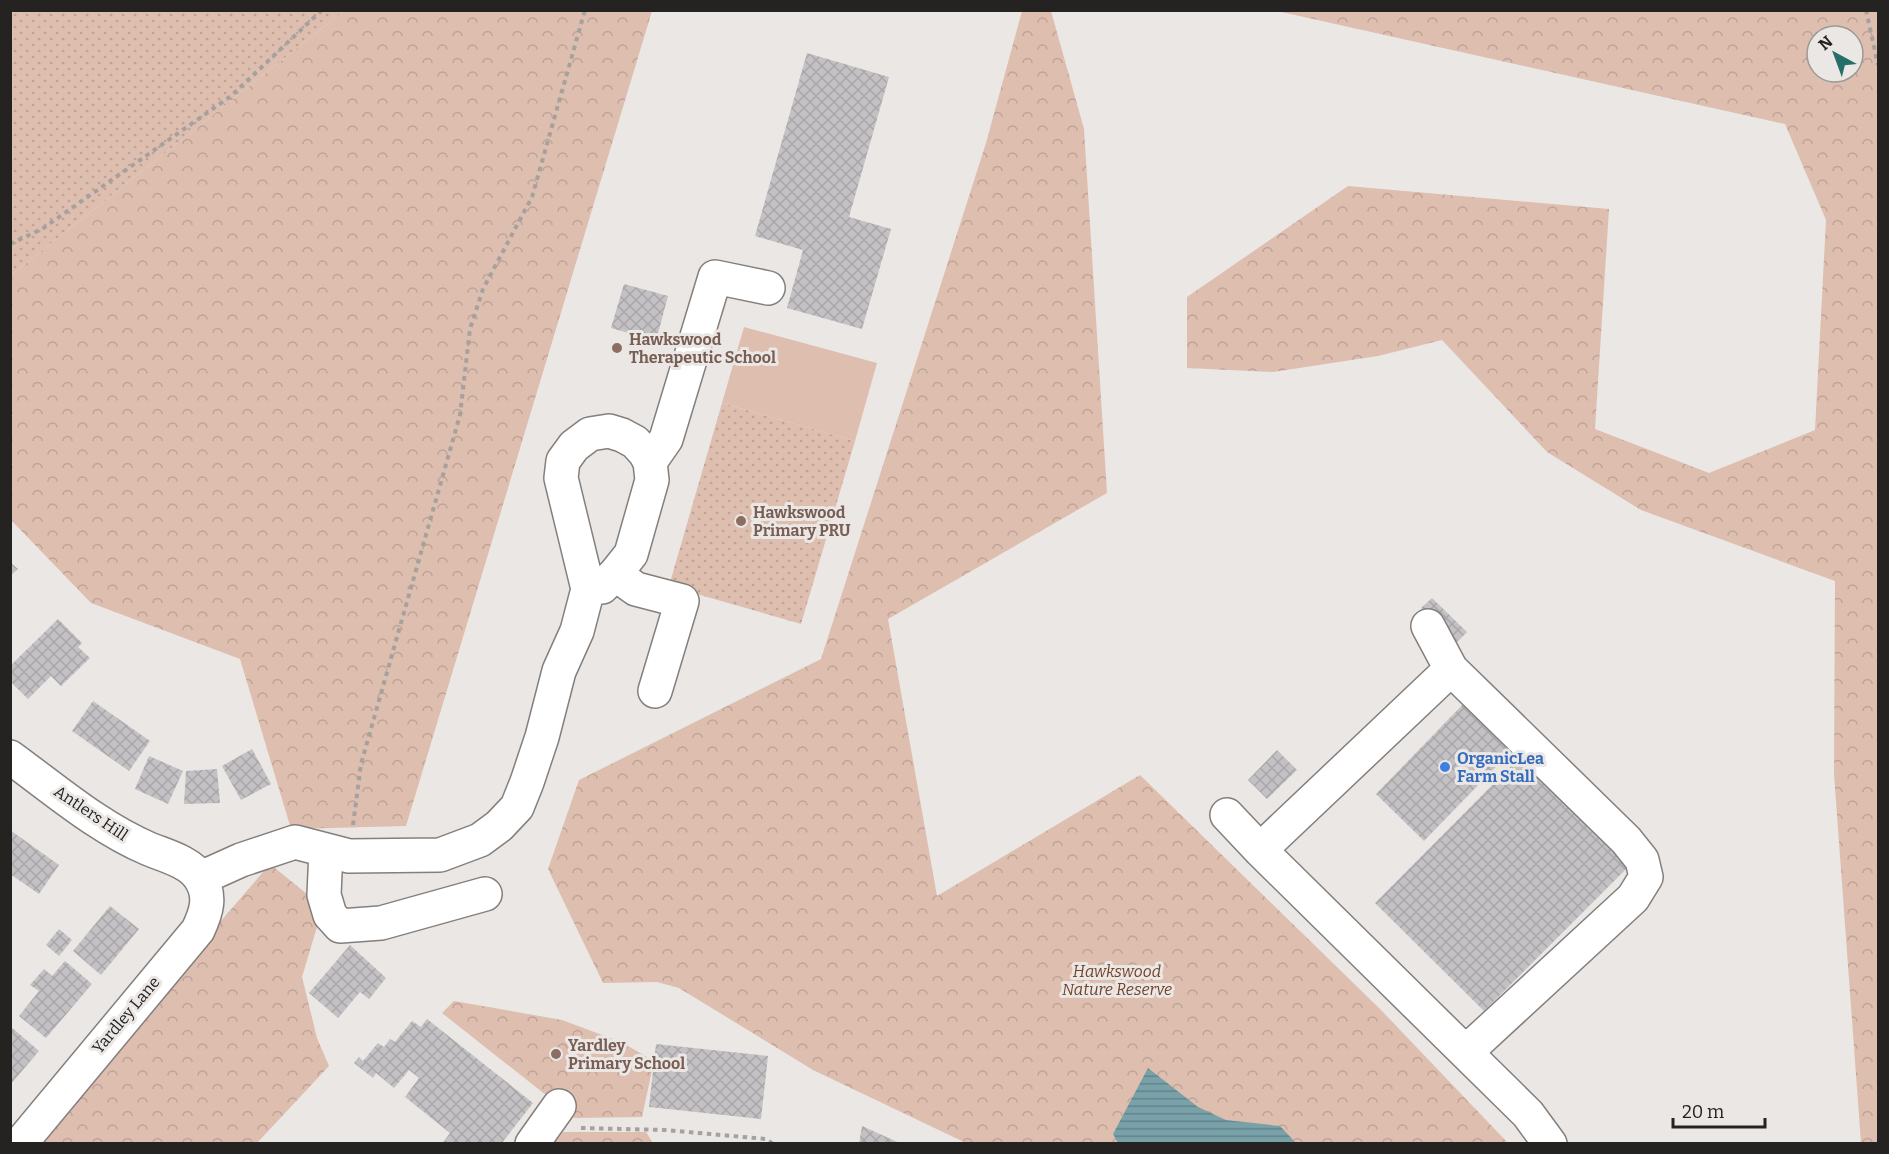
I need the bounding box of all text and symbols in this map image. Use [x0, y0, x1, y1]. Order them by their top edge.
north arrow [1805, 24, 1865, 84]
text: N [1815, 32, 1836, 54]
place label: Hawkswood Therapeutic School [629, 330, 776, 367]
marker: Hawkswood Therapeutic School [610, 341, 624, 355]
place label: Hawkswood Primary PRU [753, 503, 851, 540]
marker: Hawkswood Primary PRU [734, 514, 748, 528]
place label: OrganicLea Farm Stall [1457, 749, 1544, 786]
marker: OrganicLea Farm Stall [1438, 760, 1452, 774]
street label: Antlers Hill [51, 781, 132, 845]
park label: Hawkswood Nature Reserve [1062, 962, 1172, 999]
street label: Yardley Lane [88, 973, 164, 1057]
place label: Yardley Primary School [568, 1036, 685, 1073]
marker: Yardley Primary School [549, 1047, 563, 1061]
scale bar [1673, 1091, 1764, 1129]
text: 20 m [1682, 1101, 1724, 1123]

